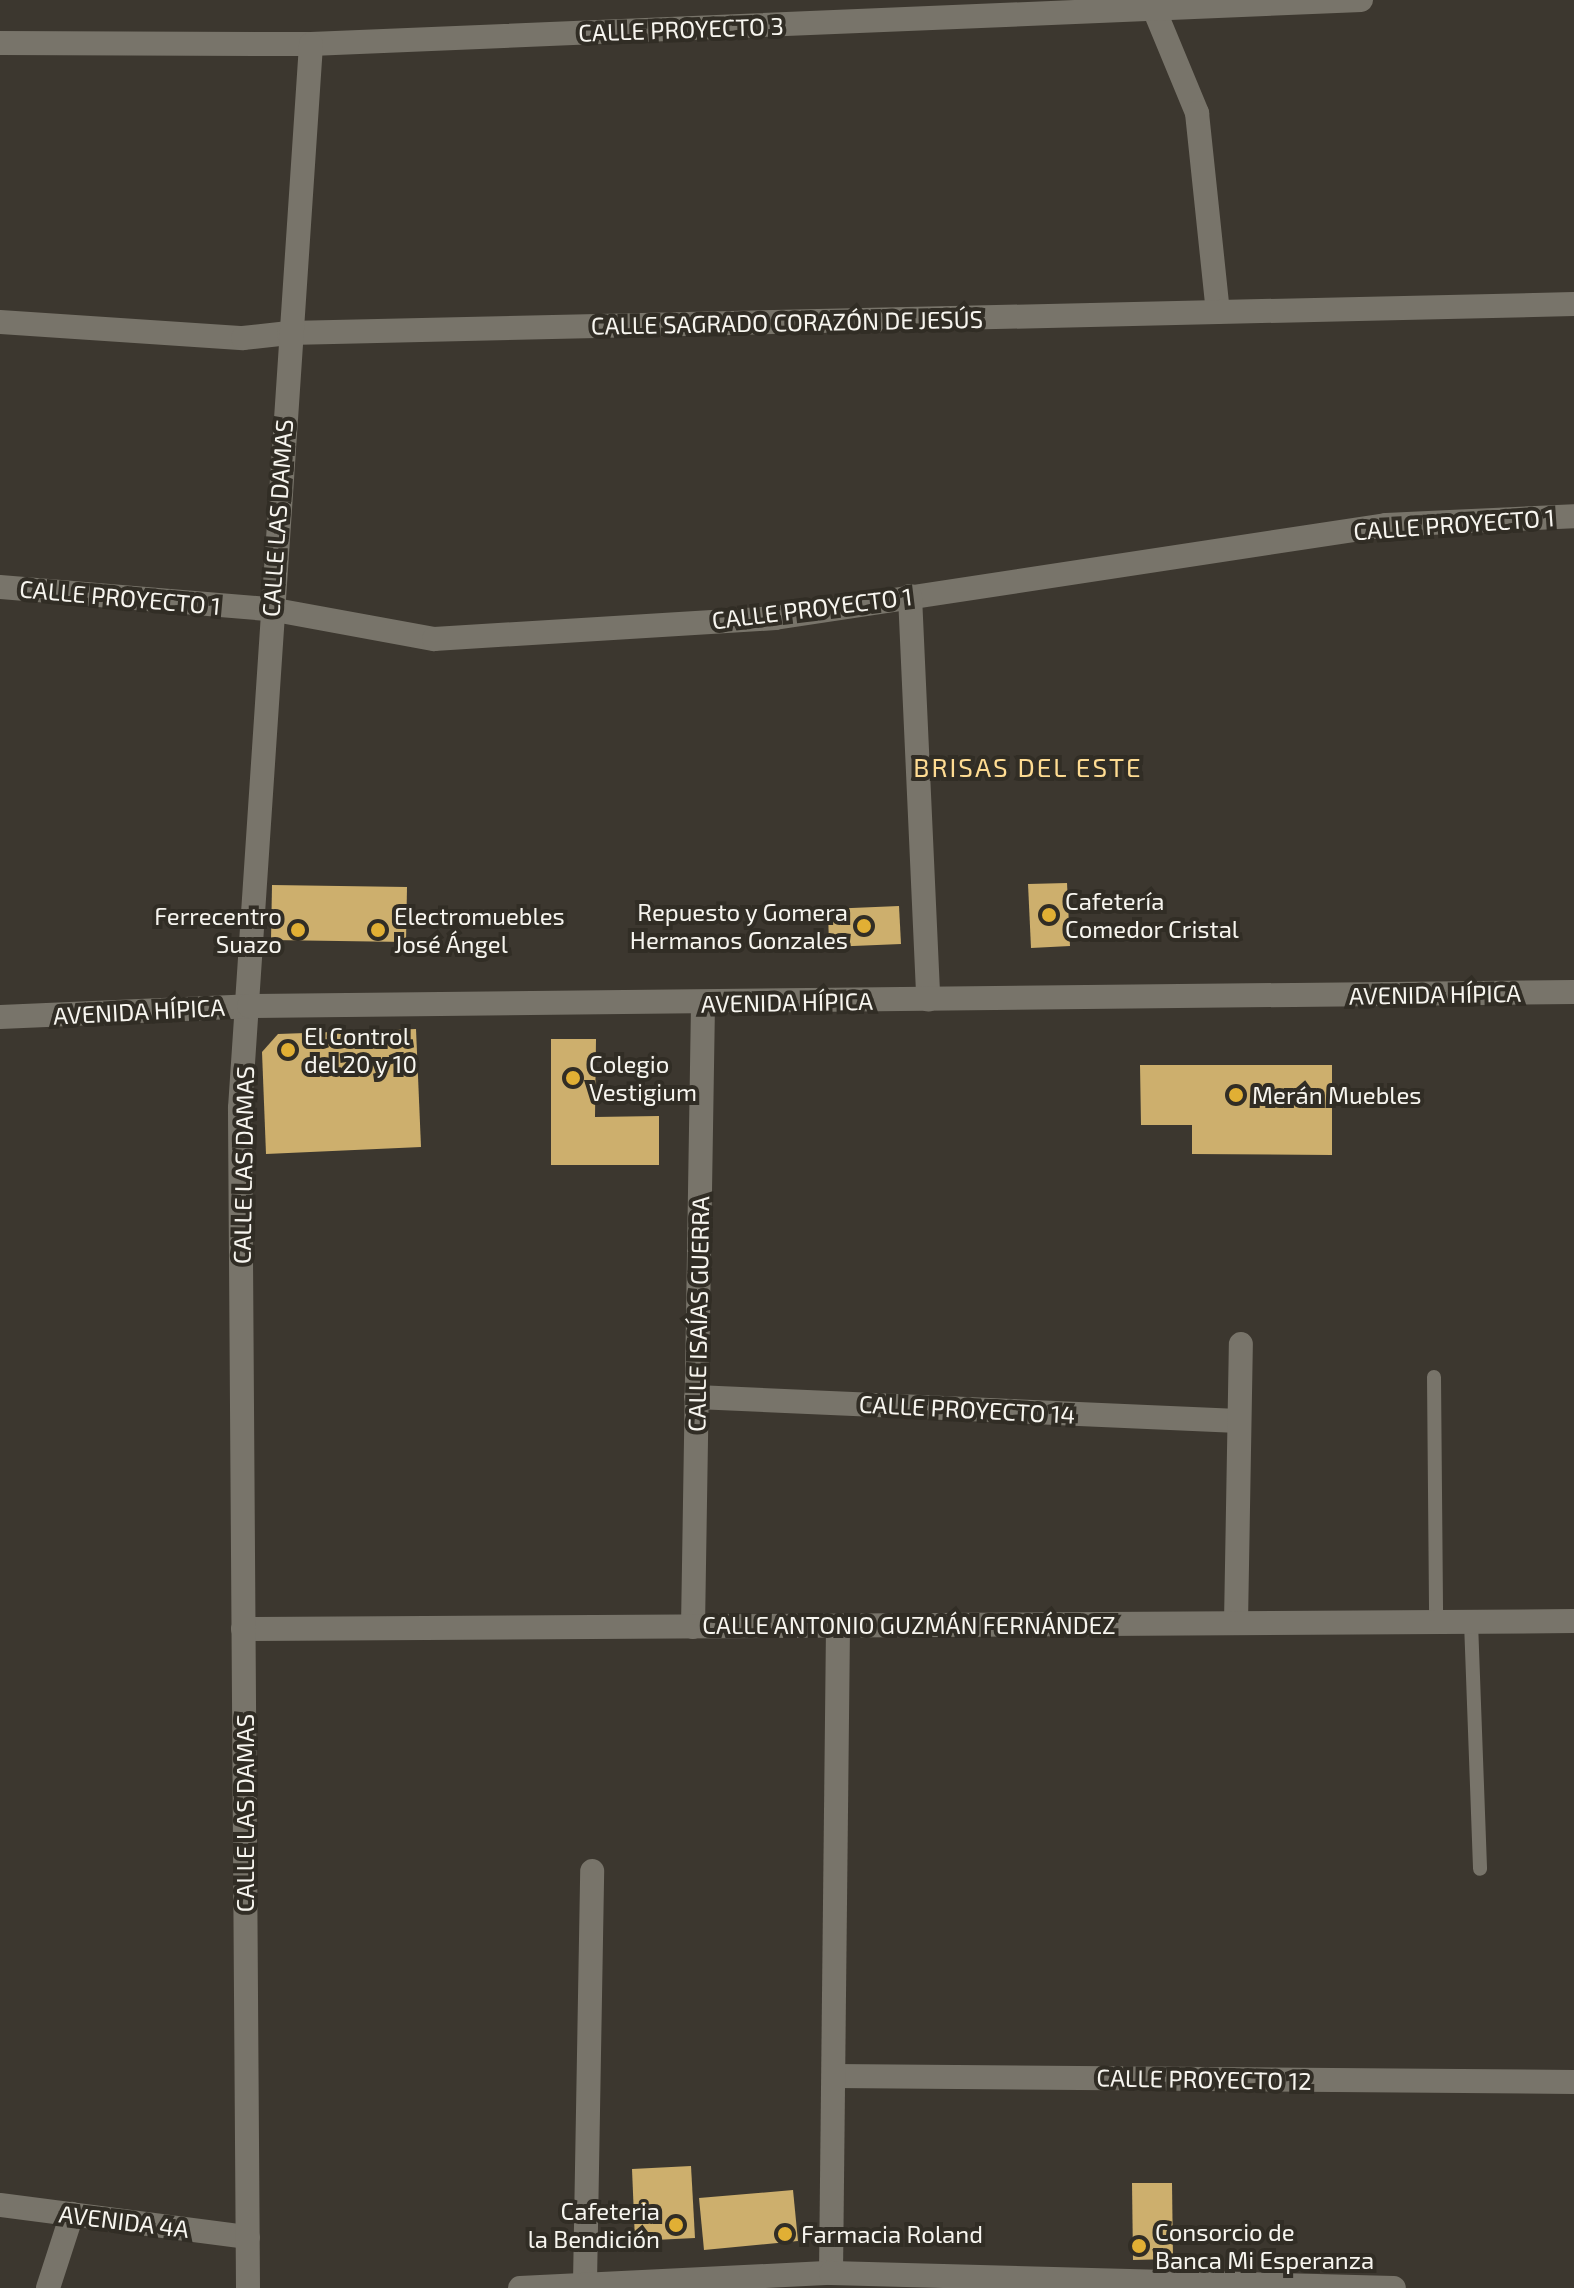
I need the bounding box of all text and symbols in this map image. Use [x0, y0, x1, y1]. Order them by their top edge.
street label: CALLE PROYECTO 3 [578, 11, 784, 47]
street label: CALLE SAGRADO CORAZÓN DE JESÚS [590, 304, 984, 340]
street label: CALLE LAS DAMAS [256, 418, 298, 618]
street label: CALLE PROYECTO 1 [1352, 503, 1556, 545]
street label: CALLE PROYECTO 1 [18, 574, 222, 620]
street label: CALLE PROYECTO 1 [710, 581, 914, 635]
district label: BRISAS DEL ESTE [913, 751, 1143, 783]
place label: Cafetería Comedor Cristal [1065, 887, 1239, 943]
place label: Repuesto y Gomera Hermanos Gonzales [630, 898, 848, 954]
place label: Ferrecentro Suazo [154, 902, 282, 958]
place label: Electromuebles José Ángel [394, 902, 565, 958]
marker: Cafetería Comedor Cristal [1040, 906, 1058, 924]
marker: Repuesto y Gomera Hermanos Gonzales [855, 917, 873, 935]
marker: Ferrecentro Suazo [289, 921, 307, 939]
marker: Electromuebles José Ángel [369, 921, 387, 939]
street label: AVENIDA HÍPICA [1348, 978, 1522, 1010]
street label: AVENIDA HÍPICA [700, 986, 874, 1018]
street label: AVENIDA HÍPICA [52, 992, 226, 1030]
place label: El Control del 20 y 10 [304, 1022, 419, 1078]
marker: El Control del 20 y 10 [279, 1041, 297, 1059]
place label: Colegio Vestigium [589, 1050, 697, 1106]
street label: CALLE LAS DAMAS [227, 1066, 259, 1264]
marker: Colegio Vestigium [564, 1069, 582, 1087]
place label: Merán Muebles [1252, 1081, 1422, 1109]
marker: Merán Muebles [1227, 1086, 1245, 1104]
street label: CALLE ISAÍAS GUERRA [682, 1196, 714, 1432]
street label: CALLE PROYECTO 14 [858, 1389, 1076, 1429]
street label: CALLE ANTONIO GUZMÁN FERNÁNDEZ [702, 1611, 1116, 1639]
street label: CALLE LAS DAMAS [231, 1714, 259, 1912]
street label: CALLE PROYECTO 12 [1096, 2063, 1312, 2095]
place label: Cafeteria la Bendición [528, 2197, 660, 2253]
street label: AVENIDA 4A [57, 2199, 191, 2243]
marker: Cafeteria la Bendición [667, 2216, 685, 2234]
place label: Consorcio de Banca Mi Esperanza [1155, 2218, 1374, 2274]
place label: Farmacia Roland [801, 2220, 983, 2248]
marker: Farmacia Roland [776, 2225, 794, 2243]
marker: Consorcio de Banca Mi Esperanza [1130, 2237, 1148, 2255]

